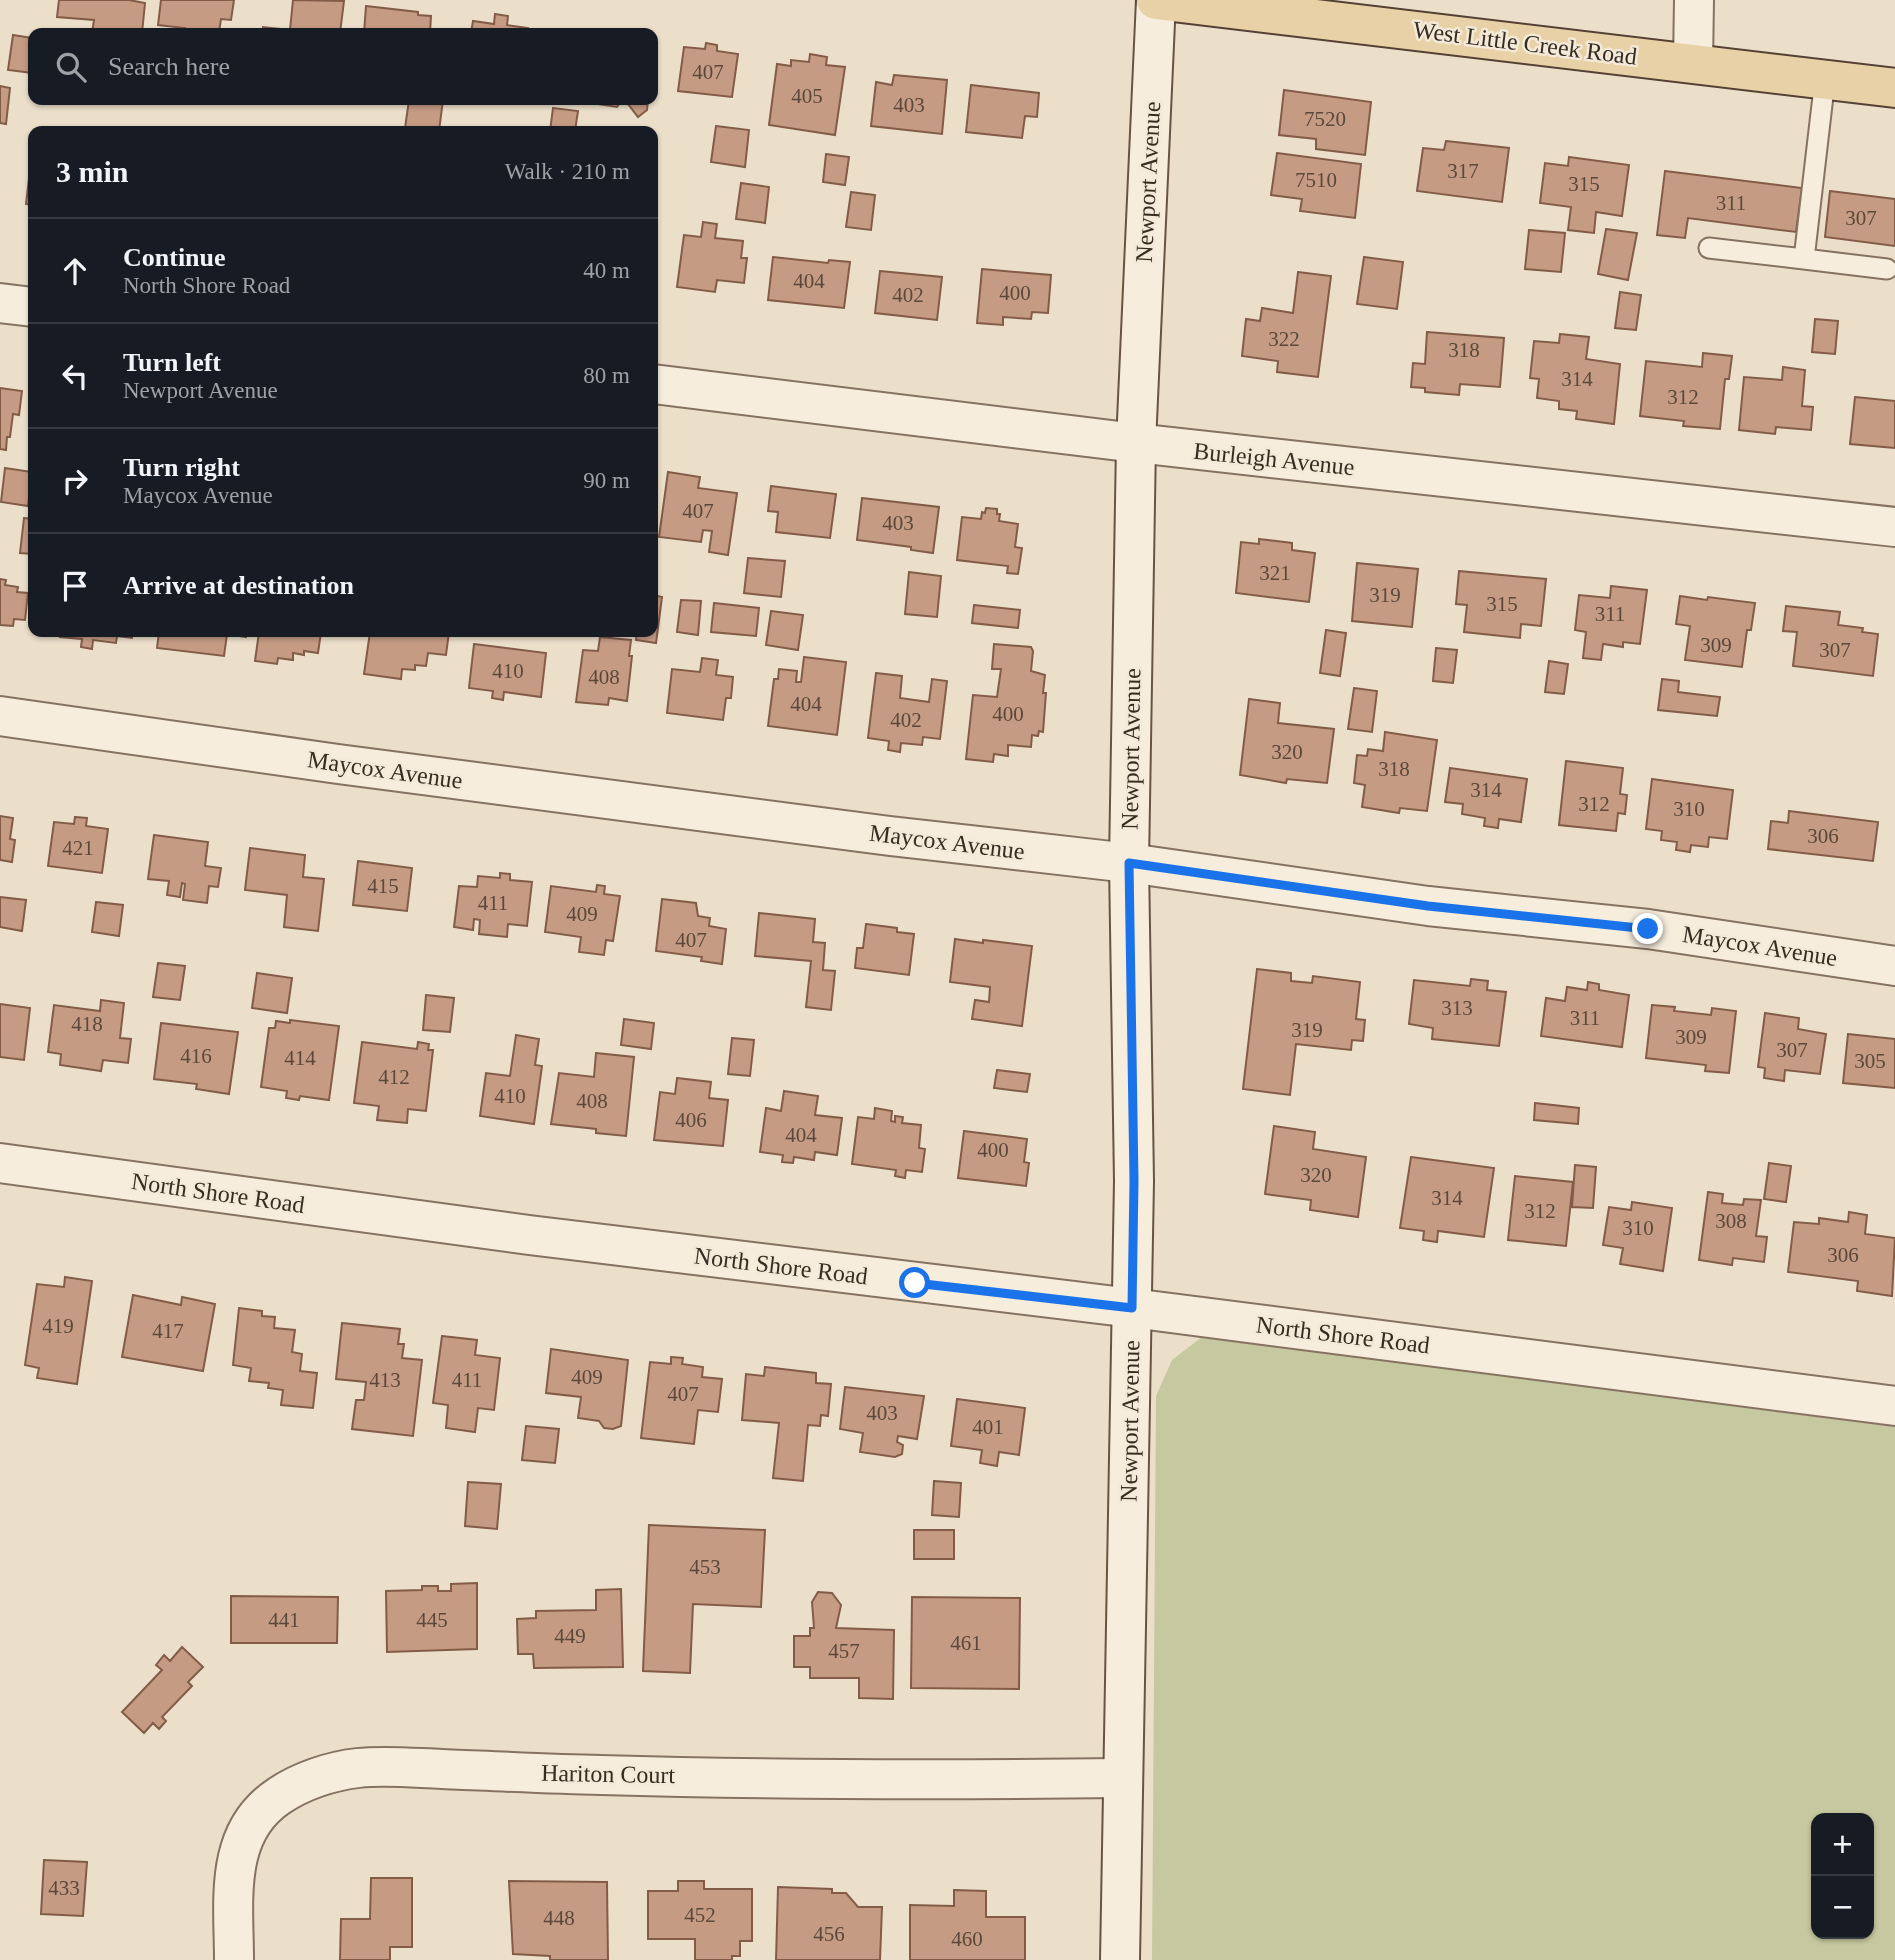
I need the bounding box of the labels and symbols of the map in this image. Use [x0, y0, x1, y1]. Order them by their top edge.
street label: West Little Creek Road [1412, 16, 1638, 70]
house number: 407 [692, 60, 724, 84]
house number: 405 [791, 84, 823, 108]
house number: 403 [893, 93, 925, 117]
street label: Newport Avenue [1131, 101, 1165, 263]
house number: 7520 [1304, 107, 1346, 131]
house number: 317 [1447, 159, 1479, 183]
house number: 7510 [1295, 168, 1337, 192]
house number: 315 [1568, 172, 1600, 196]
house number: 311 [1716, 191, 1746, 215]
house number: 307 [1845, 206, 1877, 230]
house number: 404 [793, 269, 825, 293]
house number: 400 [999, 281, 1031, 305]
house number: 402 [892, 283, 924, 307]
house number: 322 [1268, 327, 1300, 351]
house number: 318 [1448, 338, 1480, 362]
house number: 314 [1561, 367, 1593, 391]
house number: 312 [1667, 385, 1699, 409]
street label: Burleigh Avenue [1192, 438, 1356, 480]
house number: 407 [682, 499, 714, 523]
house number: 403 [882, 511, 914, 535]
house number: 321 [1259, 561, 1291, 585]
house number: 319 [1369, 583, 1401, 607]
house number: 315 [1486, 592, 1518, 616]
house number: 311 [1595, 602, 1625, 626]
house number: 309 [1700, 633, 1732, 657]
house number: 307 [1819, 638, 1851, 662]
house number: 410 [492, 659, 524, 683]
house number: 408 [588, 665, 620, 689]
street label: Newport Avenue [1117, 668, 1145, 830]
house number: 404 [790, 692, 822, 716]
house number: 400 [992, 702, 1024, 726]
house number: 402 [890, 708, 922, 732]
house number: 320 [1271, 740, 1303, 764]
street label: Maycox Avenue [306, 746, 464, 794]
house number: 318 [1378, 757, 1410, 781]
house number: 314 [1470, 778, 1502, 802]
house number: 312 [1578, 792, 1610, 816]
house number: 310 [1673, 797, 1705, 821]
street label: Maycox Avenue [868, 820, 1026, 864]
house number: 306 [1807, 824, 1839, 848]
house number: 421 [62, 836, 94, 860]
house number: 415 [367, 874, 399, 898]
house number: 411 [478, 891, 508, 915]
house number: 409 [566, 902, 598, 926]
route end [1632, 913, 1663, 944]
street label: Maycox Avenue [1681, 921, 1839, 971]
house number: 407 [675, 928, 707, 952]
house number: 313 [1441, 996, 1473, 1020]
house number: 311 [1570, 1006, 1600, 1030]
house number: 418 [71, 1012, 103, 1036]
house number: 319 [1291, 1018, 1323, 1042]
house number: 309 [1675, 1025, 1707, 1049]
house number: 307 [1776, 1038, 1808, 1062]
house number: 416 [180, 1044, 212, 1068]
house number: 414 [284, 1046, 316, 1070]
house number: 305 [1854, 1049, 1886, 1073]
house number: 412 [378, 1065, 410, 1089]
house number: 410 [494, 1084, 526, 1108]
house number: 408 [576, 1089, 608, 1113]
house number: 406 [675, 1108, 707, 1132]
house number: 404 [785, 1123, 817, 1147]
house number: 400 [977, 1138, 1009, 1162]
house number: 320 [1300, 1163, 1332, 1187]
street label: North Shore Road [130, 1168, 306, 1218]
house number: 314 [1431, 1186, 1463, 1210]
house number: 312 [1524, 1199, 1556, 1223]
house number: 308 [1715, 1209, 1747, 1233]
house number: 310 [1622, 1216, 1654, 1240]
street label: North Shore Road [693, 1242, 869, 1290]
house number: 306 [1827, 1243, 1859, 1267]
route start [899, 1267, 930, 1298]
street label: North Shore Road [1255, 1311, 1431, 1359]
house number: 419 [42, 1314, 74, 1338]
house number: 417 [152, 1319, 184, 1343]
street label: Newport Avenue [1116, 1340, 1144, 1502]
house number: 409 [571, 1365, 603, 1389]
house number: 413 [369, 1368, 401, 1392]
house number: 411 [452, 1368, 482, 1392]
house number: 407 [667, 1382, 699, 1406]
house number: 403 [866, 1401, 898, 1425]
house number: 401 [972, 1415, 1004, 1439]
house number: 453 [689, 1555, 721, 1579]
house number: 441 [268, 1608, 300, 1632]
house number: 445 [416, 1608, 448, 1632]
house number: 449 [554, 1624, 586, 1648]
house number: 461 [950, 1631, 982, 1655]
house number: 457 [828, 1639, 860, 1663]
street label: Hariton Court [541, 1760, 676, 1788]
house number: 433 [48, 1876, 80, 1900]
house number: 452 [684, 1903, 716, 1927]
house number: 448 [543, 1906, 575, 1930]
house number: 456 [813, 1922, 845, 1946]
house number: 460 [951, 1927, 983, 1951]

